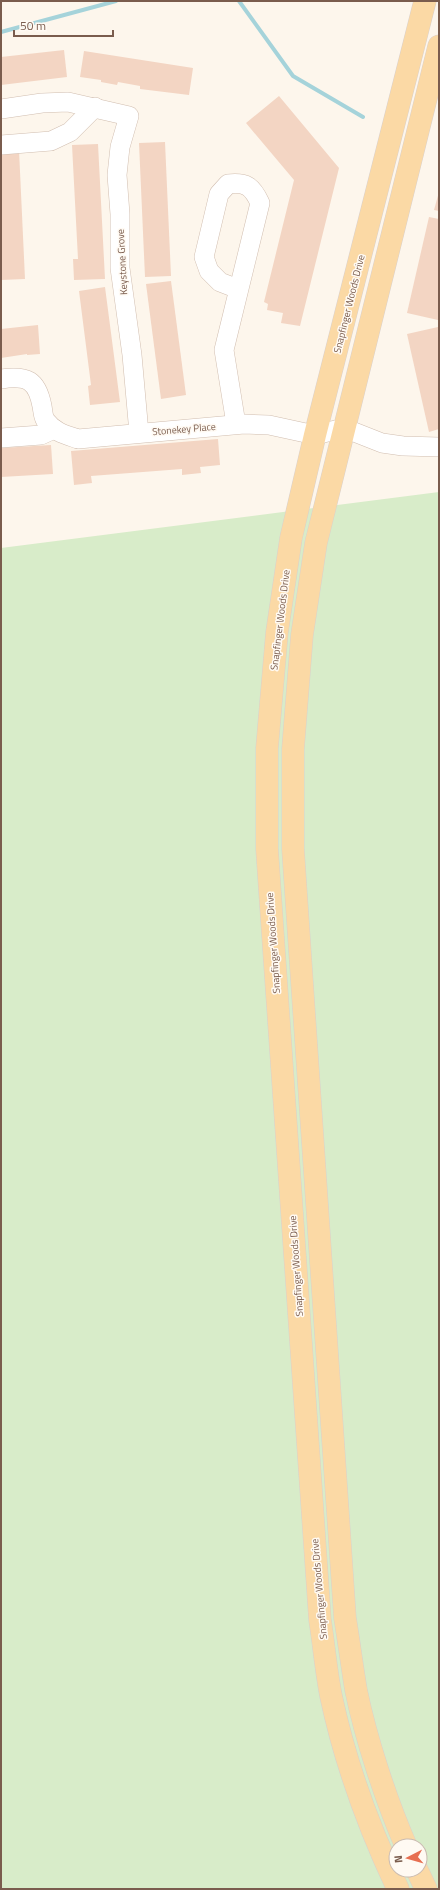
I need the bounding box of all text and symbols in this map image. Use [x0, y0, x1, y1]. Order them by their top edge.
scale bar [14, 12, 113, 38]
text: 50 m [20, 16, 46, 35]
street label: Keystone Grove [113, 229, 131, 295]
street label: Snapfinger Woods Drive [330, 253, 368, 355]
street label: Stonekey Place [152, 419, 216, 439]
street label: Snapfinger Woods Drive [266, 569, 294, 671]
street label: Snapfinger Woods Drive [262, 892, 284, 994]
street label: Snapfinger Woods Drive [285, 1215, 307, 1317]
street label: Snapfinger Woods Drive [307, 1538, 331, 1640]
north arrow [388, 1838, 428, 1878]
text: N [390, 1854, 406, 1864]

